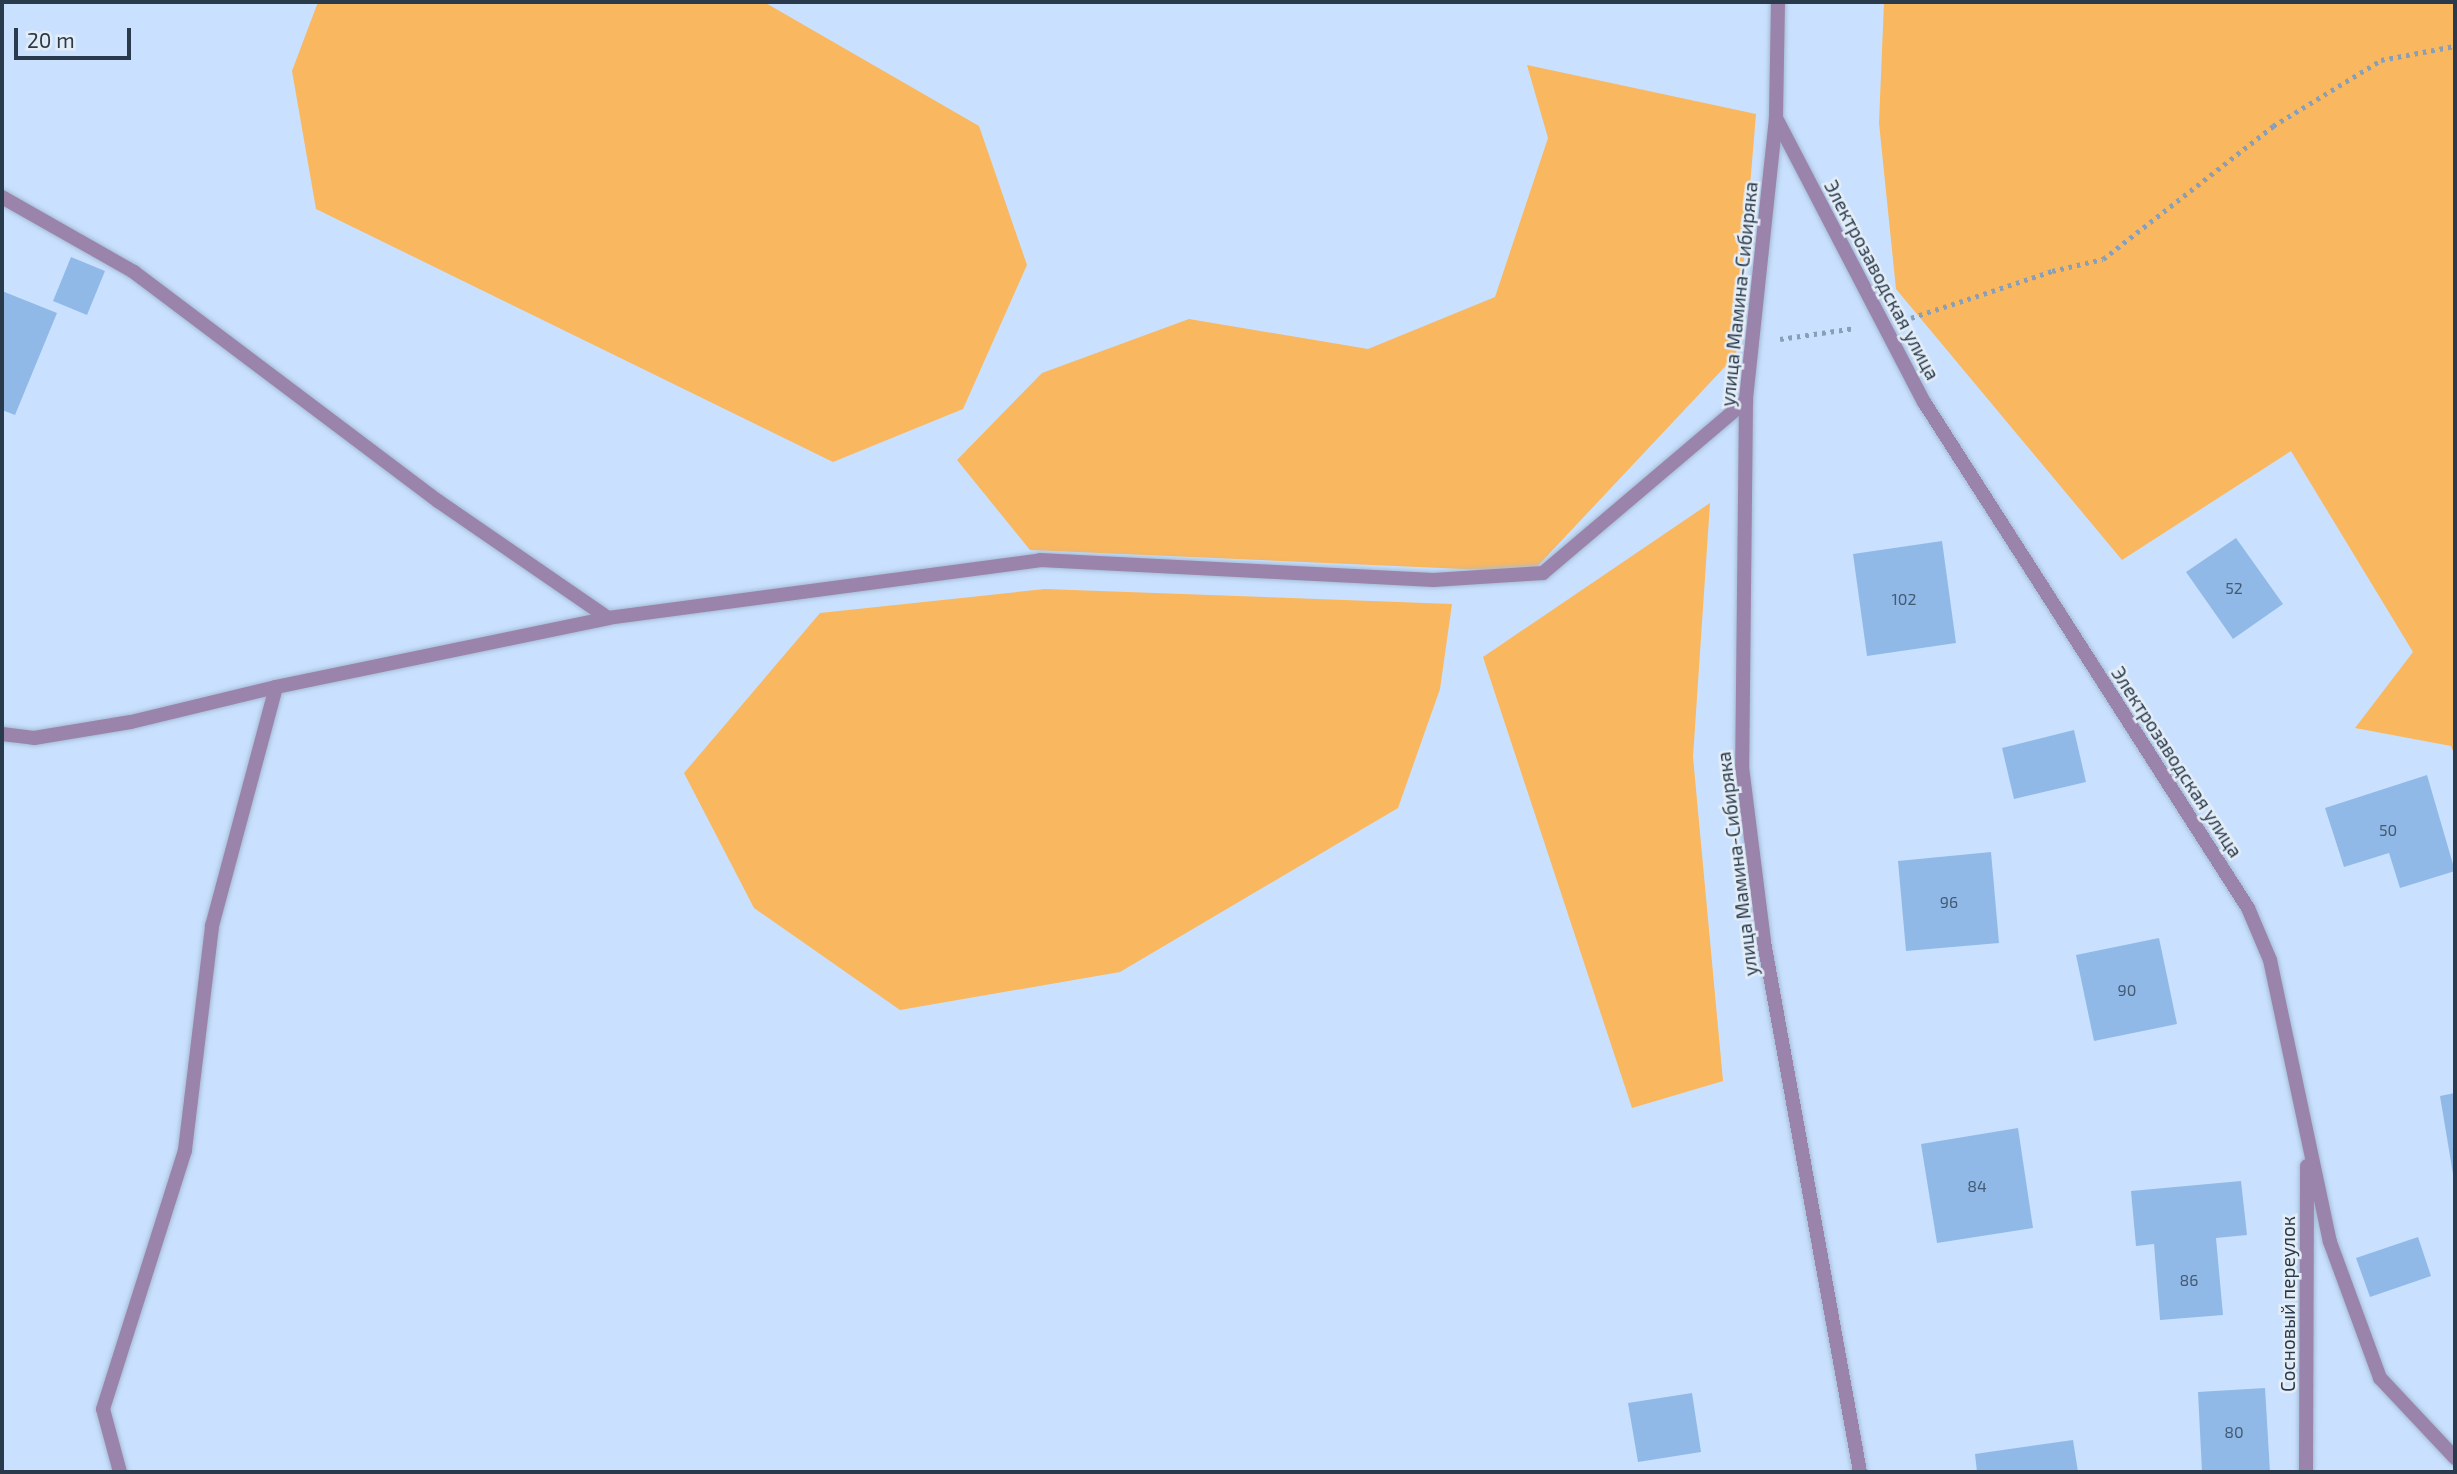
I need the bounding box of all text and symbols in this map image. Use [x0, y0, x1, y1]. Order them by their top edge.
scale bar [18, 14, 135, 58]
text: 20 m [27, 27, 75, 52]
street label: Электрозаводская улица [1820, 176, 1944, 384]
street label: улица Мамина-Сибиряка [1716, 180, 1762, 408]
house number: 52 [2225, 578, 2243, 598]
house number: 102 [1891, 589, 1917, 609]
street label: Электрозаводская улица [2107, 662, 2247, 862]
street label: улица Мамина-Сибиряка [1712, 750, 1762, 978]
house number: 50 [2379, 820, 2397, 840]
house number: 96 [1940, 892, 1958, 912]
house number: 90 [2118, 980, 2136, 1000]
house number: 84 [1967, 1176, 1987, 1196]
street label: Сосновый переулок [2277, 1216, 2299, 1392]
house number: 86 [2180, 1270, 2198, 1290]
house number: 80 [2224, 1422, 2244, 1442]

